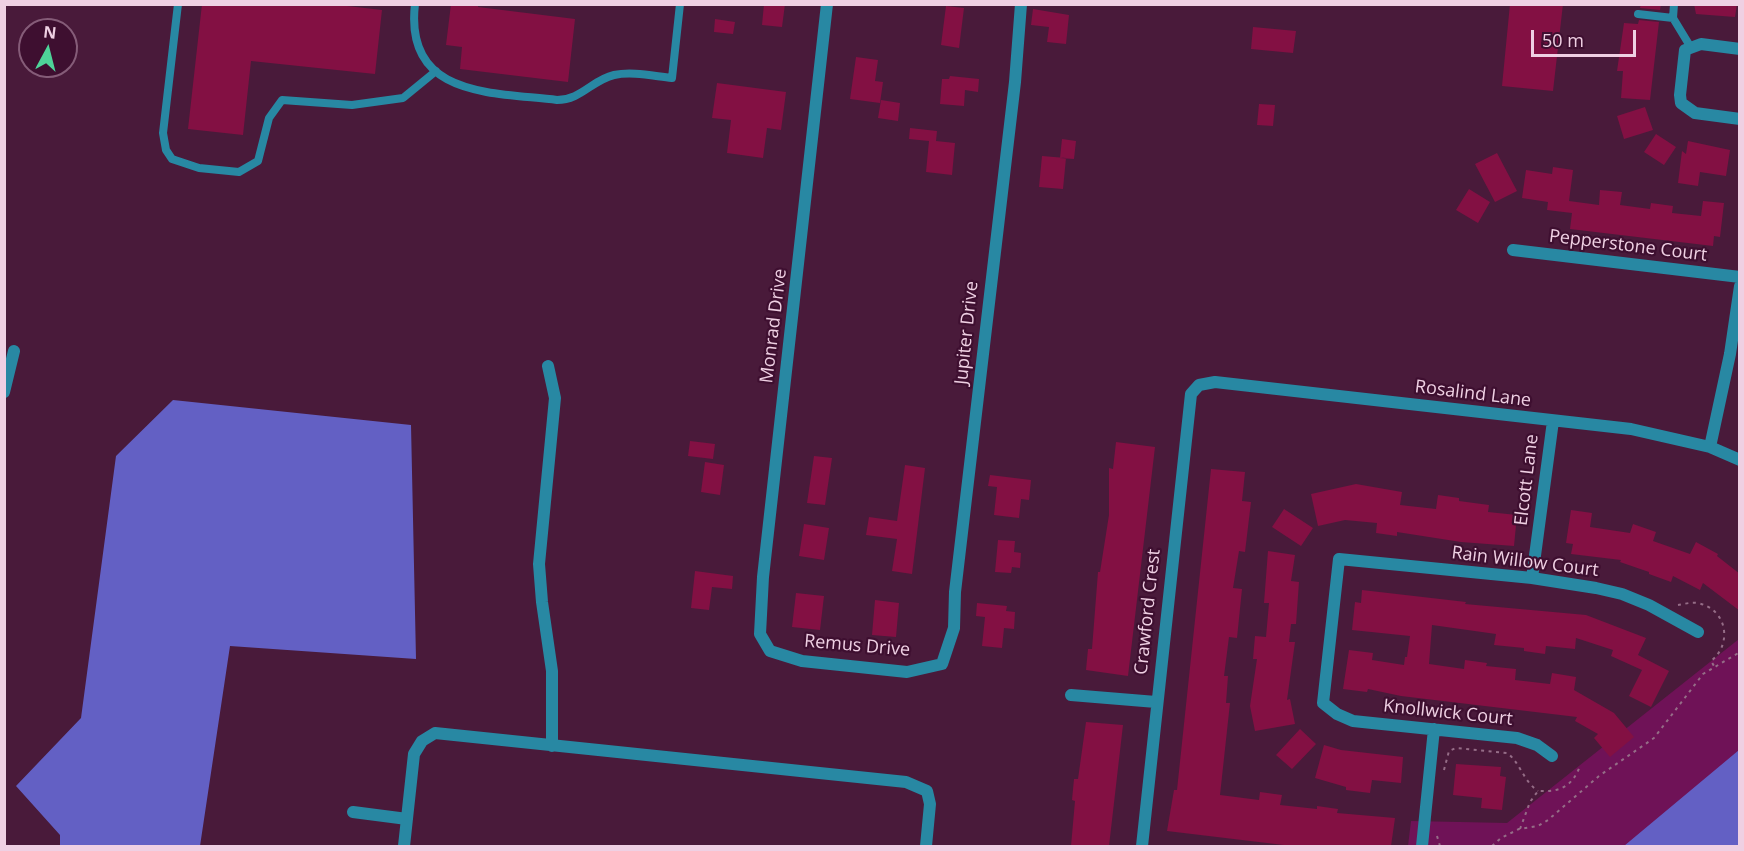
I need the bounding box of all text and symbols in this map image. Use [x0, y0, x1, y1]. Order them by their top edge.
north arrow [18, 18, 78, 78]
scale bar [1534, 18, 1639, 56]
text: N [42, 20, 58, 44]
text: 50 m [1542, 28, 1584, 52]
street label: Pepperstone Court [1548, 226, 1708, 266]
street label: Monrad Drive [756, 268, 792, 384]
street label: Jupiter Drive [951, 280, 983, 386]
street label: Rosalind Lane [1414, 376, 1532, 412]
street label: Elcott Lane [1511, 433, 1543, 527]
street label: Rain Willow Court [1450, 542, 1600, 582]
street label: Crawford Crest [1131, 548, 1165, 676]
street label: Remus Drive [803, 631, 911, 661]
street label: Knollwick Court [1382, 695, 1514, 731]

